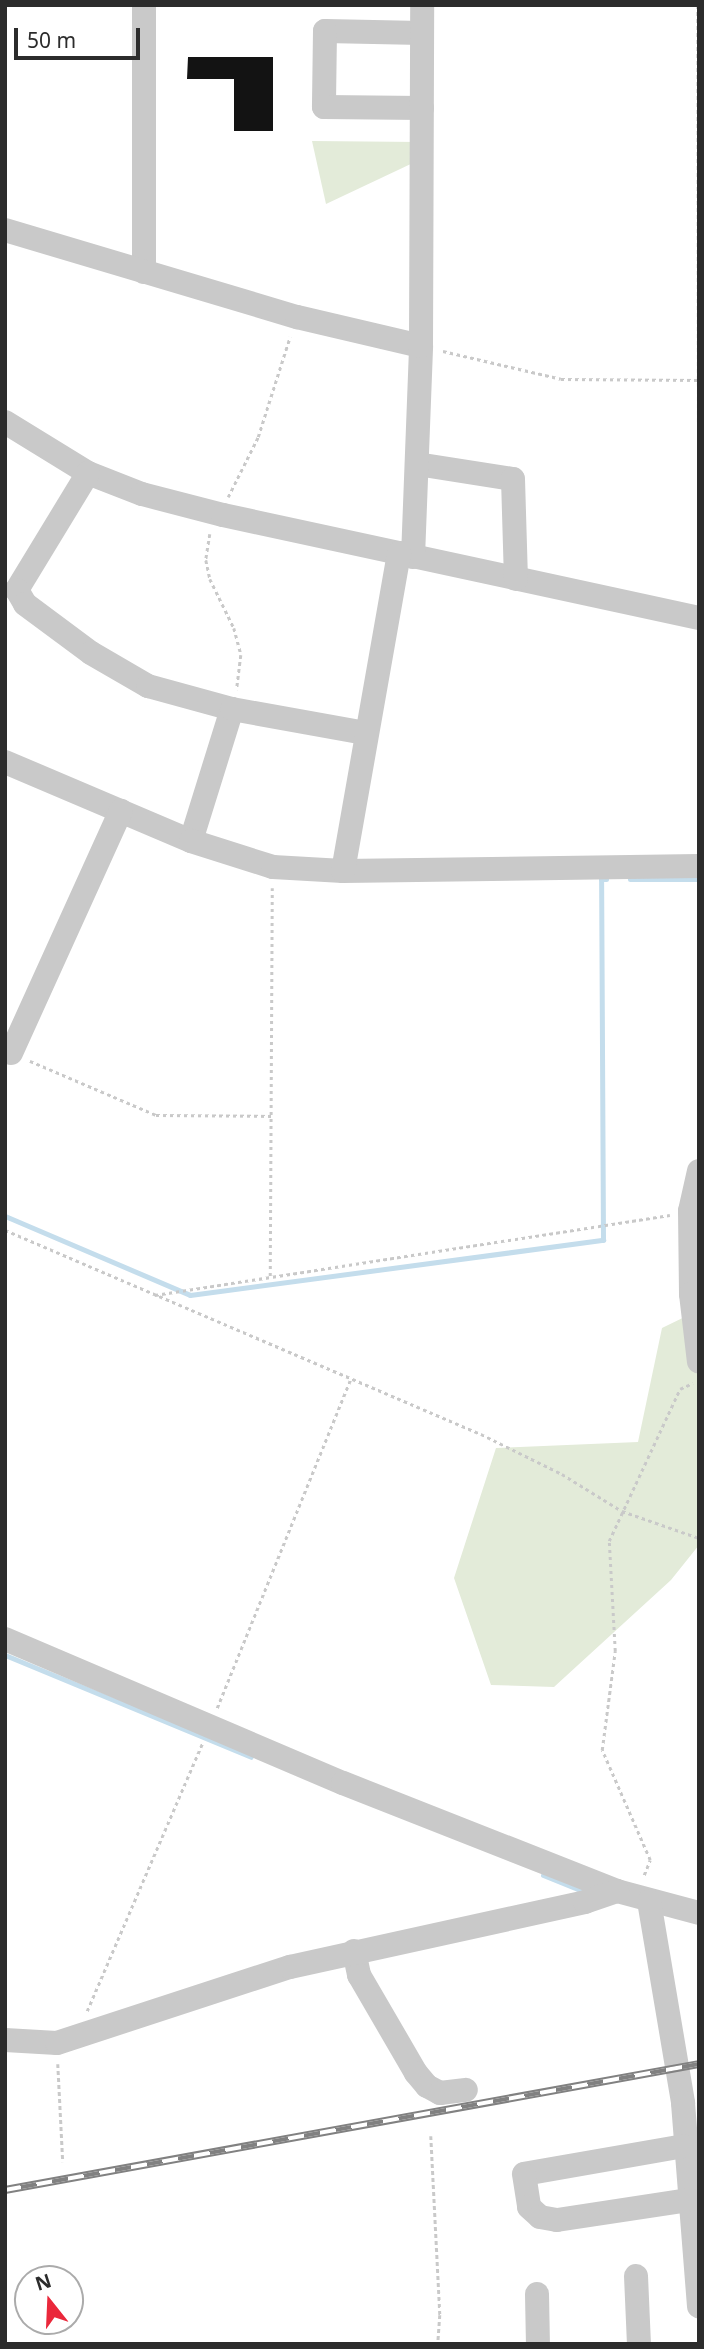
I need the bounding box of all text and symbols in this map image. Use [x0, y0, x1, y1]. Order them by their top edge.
scale bar [18, 14, 144, 58]
text: 50 m [27, 26, 76, 54]
north arrow [14, 2265, 84, 2335]
text: N [32, 2267, 54, 2297]

